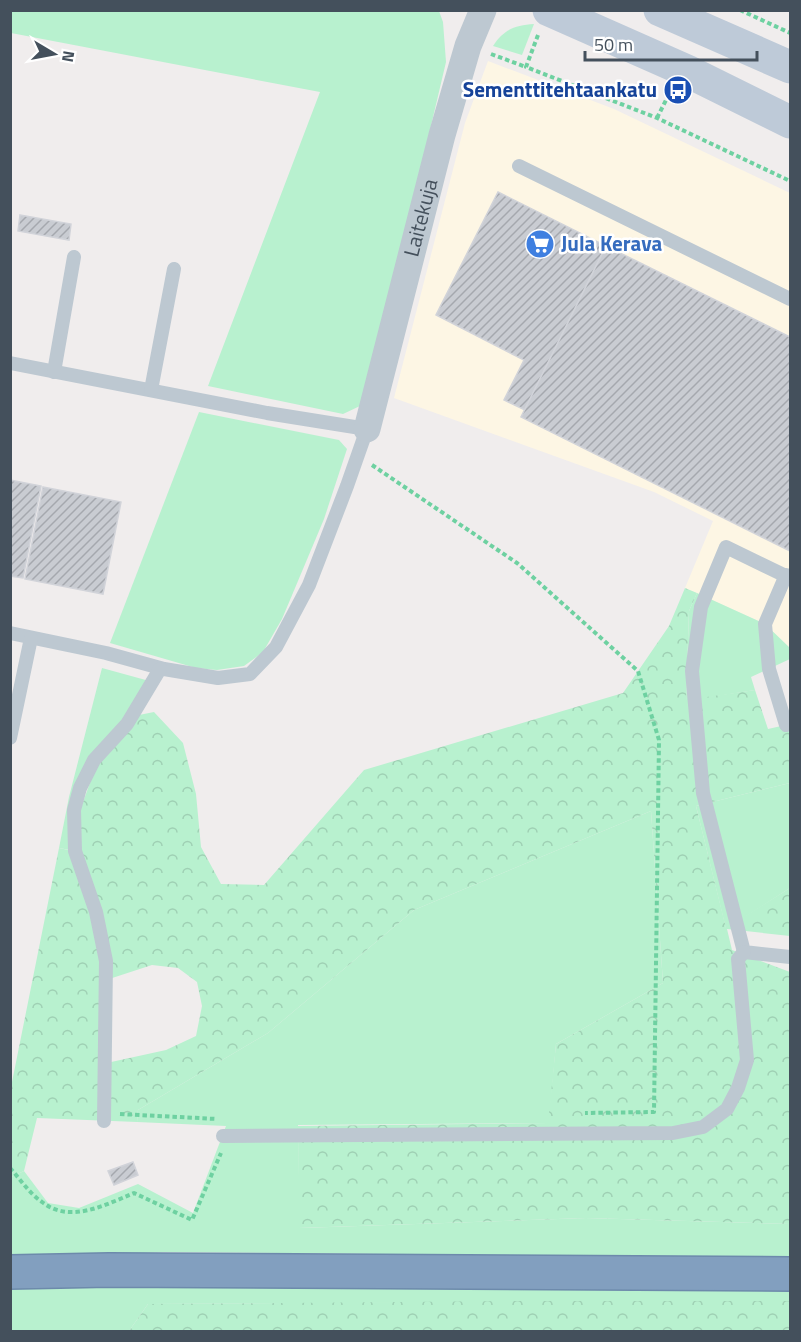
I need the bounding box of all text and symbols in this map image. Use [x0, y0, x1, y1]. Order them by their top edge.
north arrow [24, 24, 84, 84]
scale bar [585, 24, 758, 62]
text: 50 m [594, 31, 633, 58]
text: N [56, 49, 82, 64]
place label: Sementtitehtaankatu [463, 73, 657, 105]
bus stop icon: Sementtitehtaankatu [662, 74, 694, 106]
street label: Laitekuja [395, 175, 445, 260]
place label: Jula Kerava [561, 227, 663, 259]
supermarket icon: Jula Kerava [524, 228, 556, 260]

